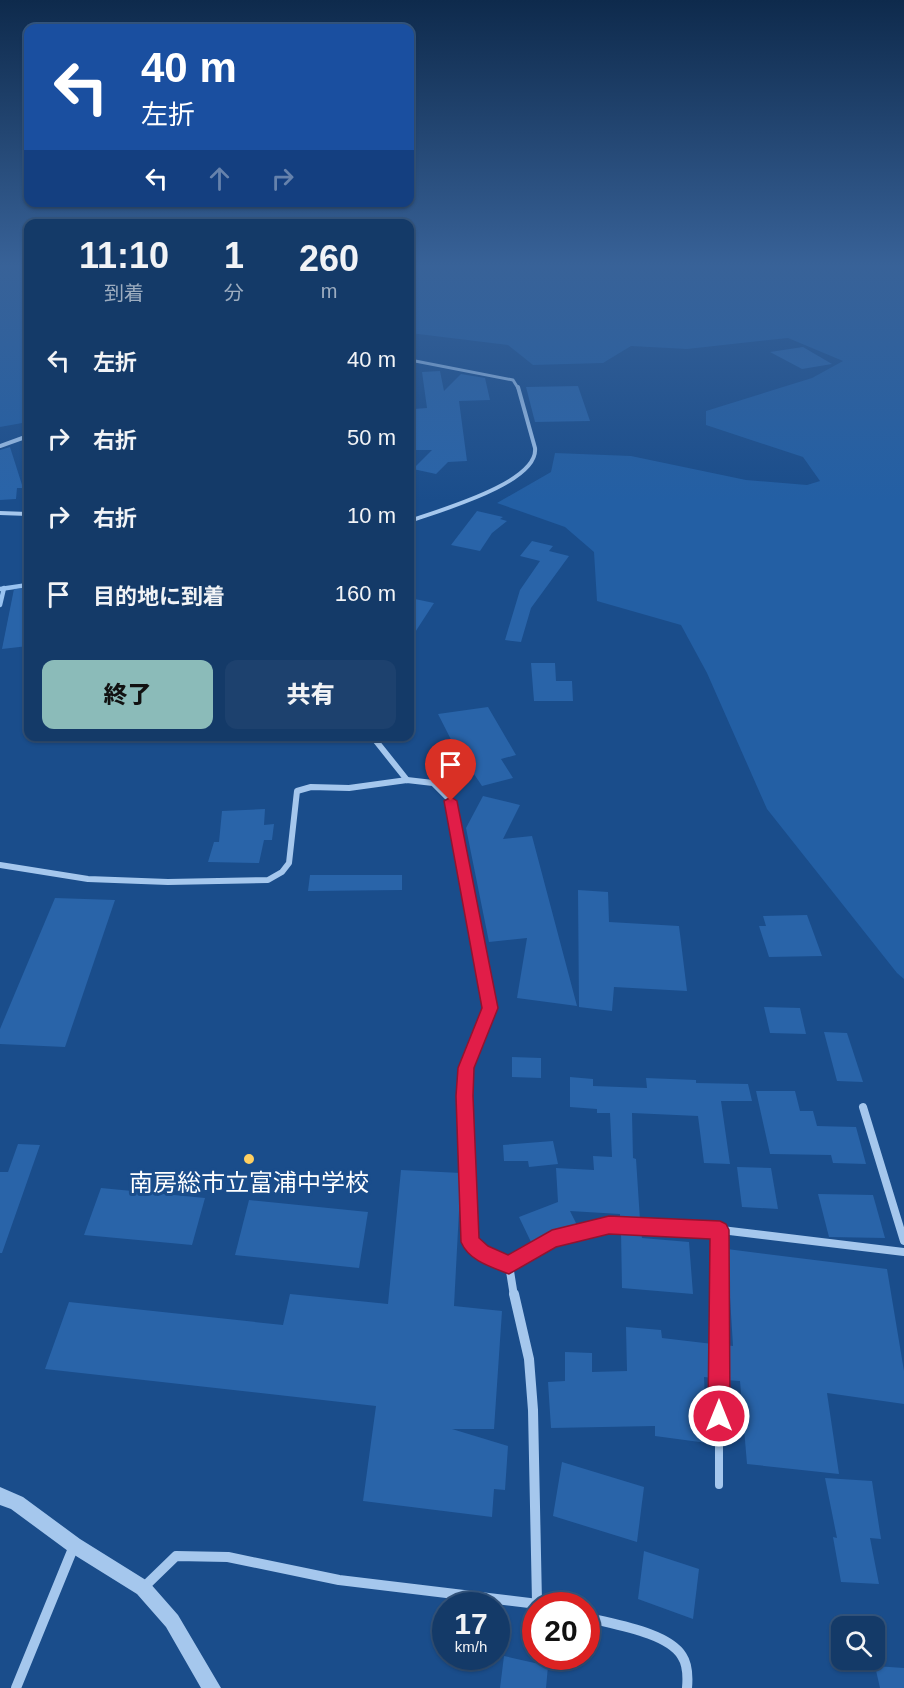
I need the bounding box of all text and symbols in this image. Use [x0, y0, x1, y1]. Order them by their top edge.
text: 40 m [141, 44, 237, 91]
icon: left [42, 48, 120, 126]
text: 左折 [141, 100, 195, 130]
icon: left [140, 162, 173, 195]
icon: ahead [203, 162, 236, 195]
icon: right [266, 162, 299, 195]
text: 11:10 [79, 235, 169, 276]
text: 1 [224, 235, 244, 276]
text: 260 [299, 238, 359, 279]
text: m [321, 280, 337, 302]
text: 到着 [104, 282, 144, 304]
text: 分 [224, 282, 244, 304]
icon: left [42, 344, 75, 377]
text: 40 m [347, 347, 396, 372]
text: 左折 [93, 350, 137, 375]
icon: right [42, 422, 75, 455]
text: 50 m [347, 425, 396, 450]
text: 右折 [93, 428, 137, 453]
icon: right [42, 500, 75, 533]
text: 10 m [347, 503, 396, 528]
text: 右折 [93, 506, 137, 531]
icon: arrive [42, 578, 75, 611]
text: 160 m [335, 581, 396, 606]
text: 目的地に到着 [93, 584, 225, 609]
button: 終了 [42, 660, 213, 729]
button: 共有 [225, 660, 396, 729]
pin [425, 739, 476, 801]
icon: arrive [434, 748, 467, 781]
marker: 南房総市立富浦中学校 [242, 1152, 256, 1166]
place label: 南房総市立富浦中学校 [129, 1169, 369, 1196]
position arrow [687, 1384, 751, 1448]
speed limit sign: 20 [522, 1592, 600, 1670]
text: 17 [454, 1607, 488, 1640]
map controls [831, 1616, 885, 1670]
button: search [831, 1616, 885, 1670]
text: km/h [455, 1638, 487, 1655]

